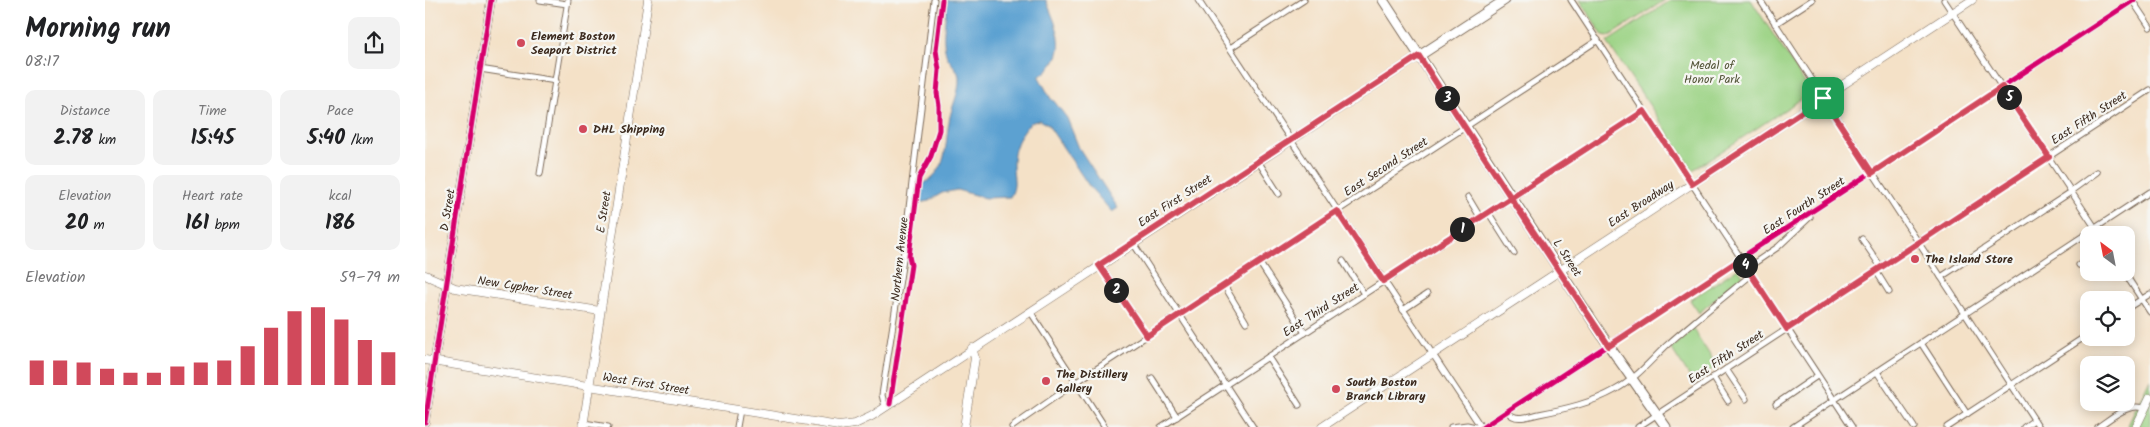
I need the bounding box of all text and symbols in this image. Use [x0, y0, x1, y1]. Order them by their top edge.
text: Morning run [25, 7, 171, 52]
button: share [348, 17, 400, 69]
place label: Element Boston Seaport District [531, 27, 617, 60]
marker: Element Boston Seaport District [515, 37, 527, 49]
text: 08:17 [25, 49, 59, 74]
park label: Medal of Honor Park [1684, 56, 1740, 89]
pin [1802, 77, 1844, 119]
icon: arrive [1809, 84, 1837, 112]
pin: 5 [1997, 84, 2021, 110]
pin: 3 [1435, 86, 1459, 110]
text: 5 [2006, 86, 2013, 108]
street label: East Fifth Street [2047, 86, 2131, 150]
text: 3 [1444, 87, 1451, 109]
text: Distance [60, 100, 110, 122]
text: Time [198, 100, 227, 122]
text: Pace [327, 100, 354, 122]
place label: DHL Shipping [593, 120, 665, 139]
text: 2.78 [53, 122, 93, 155]
text: 15:45 [190, 122, 235, 155]
text: 5:40 [307, 122, 345, 155]
marker: DHL Shipping [577, 123, 589, 135]
text: km [93, 129, 116, 151]
text: /km [345, 129, 373, 151]
street label: East Second Street [1340, 132, 1432, 201]
street label: East First Street [1134, 170, 1216, 232]
street label: East Fourth Street [1759, 172, 1849, 240]
street label: East Broadway [1604, 175, 1678, 232]
text: Elevation [58, 185, 111, 207]
text: Heart rate [182, 185, 243, 207]
text: kcal [329, 185, 352, 207]
street label: D Street [435, 187, 461, 233]
street label: E Street [591, 189, 617, 234]
text: 20 [65, 207, 88, 240]
text: 161 [185, 207, 209, 240]
text: 186 [325, 207, 355, 240]
text: m [88, 214, 105, 236]
text: bpm [209, 214, 240, 236]
street label: Northern Avenue [886, 215, 914, 302]
pin: 1 [1449, 216, 1475, 242]
text: 1 [1460, 218, 1465, 240]
north arrow [2080, 226, 2135, 281]
map controls [2080, 226, 2135, 411]
street label: L Street [1548, 235, 1587, 281]
place label: The Island Store [1925, 250, 2013, 269]
pin: 4 [1733, 252, 1757, 278]
marker: The Island Store [1909, 253, 1921, 265]
text: 4 [1742, 254, 1749, 276]
text: Elevation [25, 265, 86, 290]
text: 59–79 m [340, 265, 400, 290]
street label: New Cypher Street [476, 271, 574, 305]
pin: 2 [1103, 278, 1129, 302]
street label: East Third Street [1279, 278, 1363, 342]
text: 2 [1112, 279, 1121, 301]
button: locate [2080, 291, 2135, 346]
street label: East Fifth Street [1684, 325, 1768, 389]
button: layers [2080, 356, 2135, 411]
place label: The Distillery Gallery [1056, 365, 1129, 398]
street label: West First Street [601, 368, 691, 400]
place label: South Boston Branch Library [1346, 373, 1426, 406]
marker: The Distillery Gallery [1040, 375, 1052, 387]
marker: South Boston Branch Library [1330, 383, 1342, 395]

